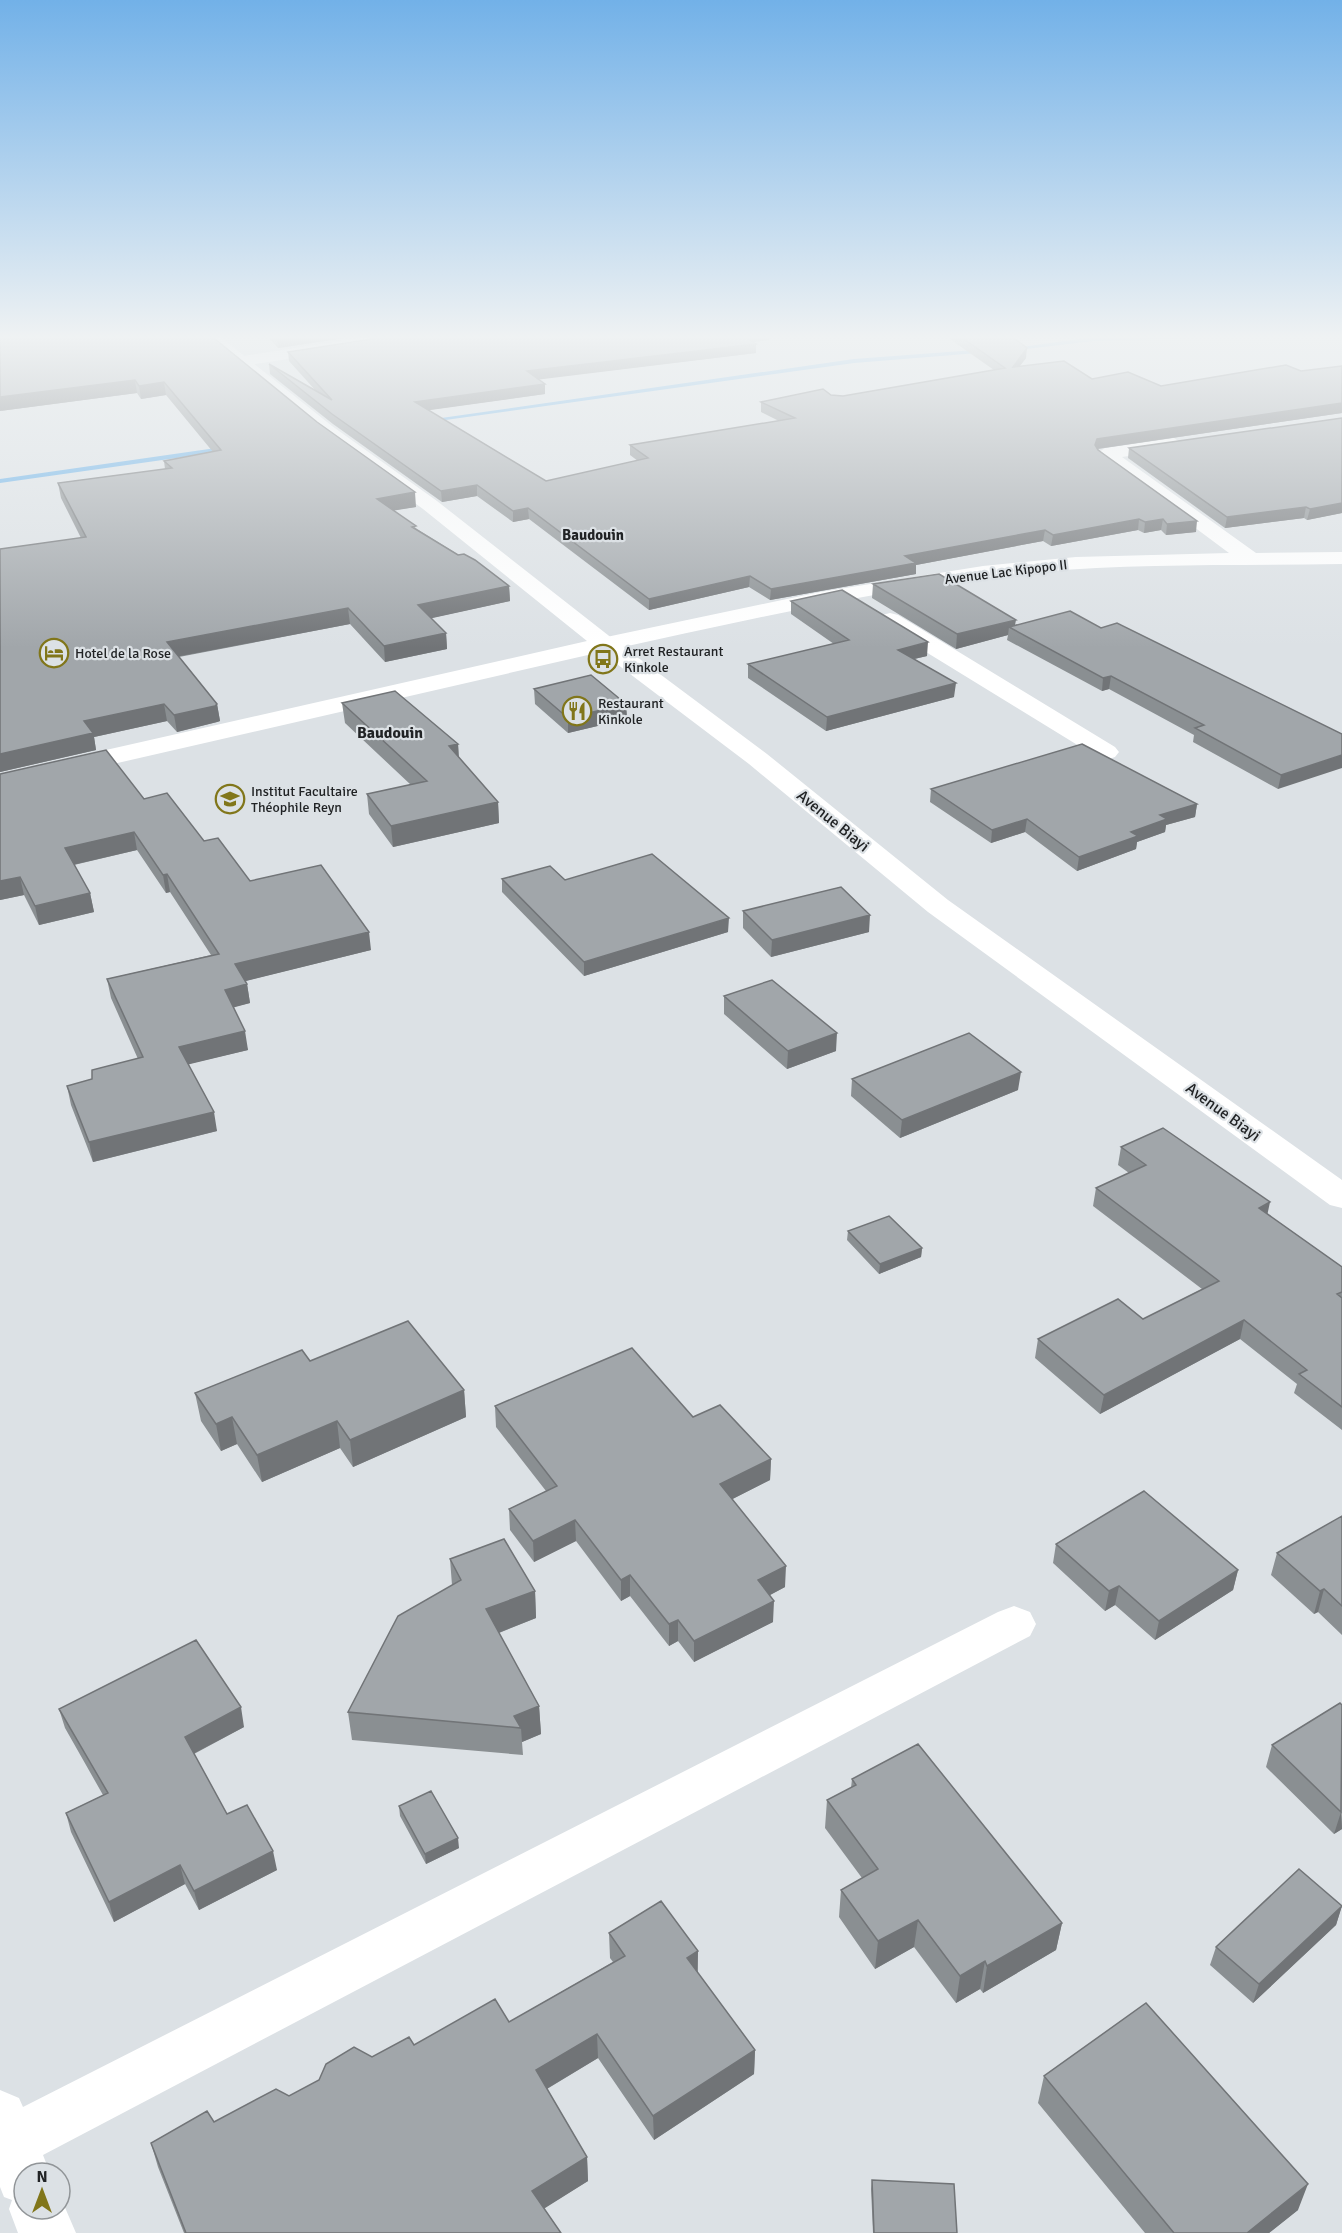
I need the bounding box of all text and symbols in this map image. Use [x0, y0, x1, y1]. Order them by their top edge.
district label: Baudouin [562, 526, 624, 544]
street label: Avenue Lac Kipopo II [944, 556, 1068, 588]
hotel icon: Hotel de la Rose [38, 637, 70, 669]
bus stop icon: Arret Restaurant Kinkole [587, 643, 619, 675]
place label: Arret Restaurant Kinkole [624, 643, 723, 676]
place label: Hotel de la Rose [75, 645, 171, 662]
restaurant icon: Restaurant Kinkole [561, 695, 593, 727]
place label: Restaurant Kinkole [598, 695, 664, 728]
district label: Baudouin [357, 723, 423, 743]
school or university icon: Institut Facultaire Théophile Reyn [214, 783, 246, 815]
place label: Institut Facultaire Théophile Reyn [251, 783, 358, 816]
street label: Avenue Biayi [793, 786, 873, 856]
street label: Avenue Biayi [1182, 1078, 1264, 1146]
north arrow [12, 2161, 72, 2221]
text: N [36, 2167, 48, 2187]

